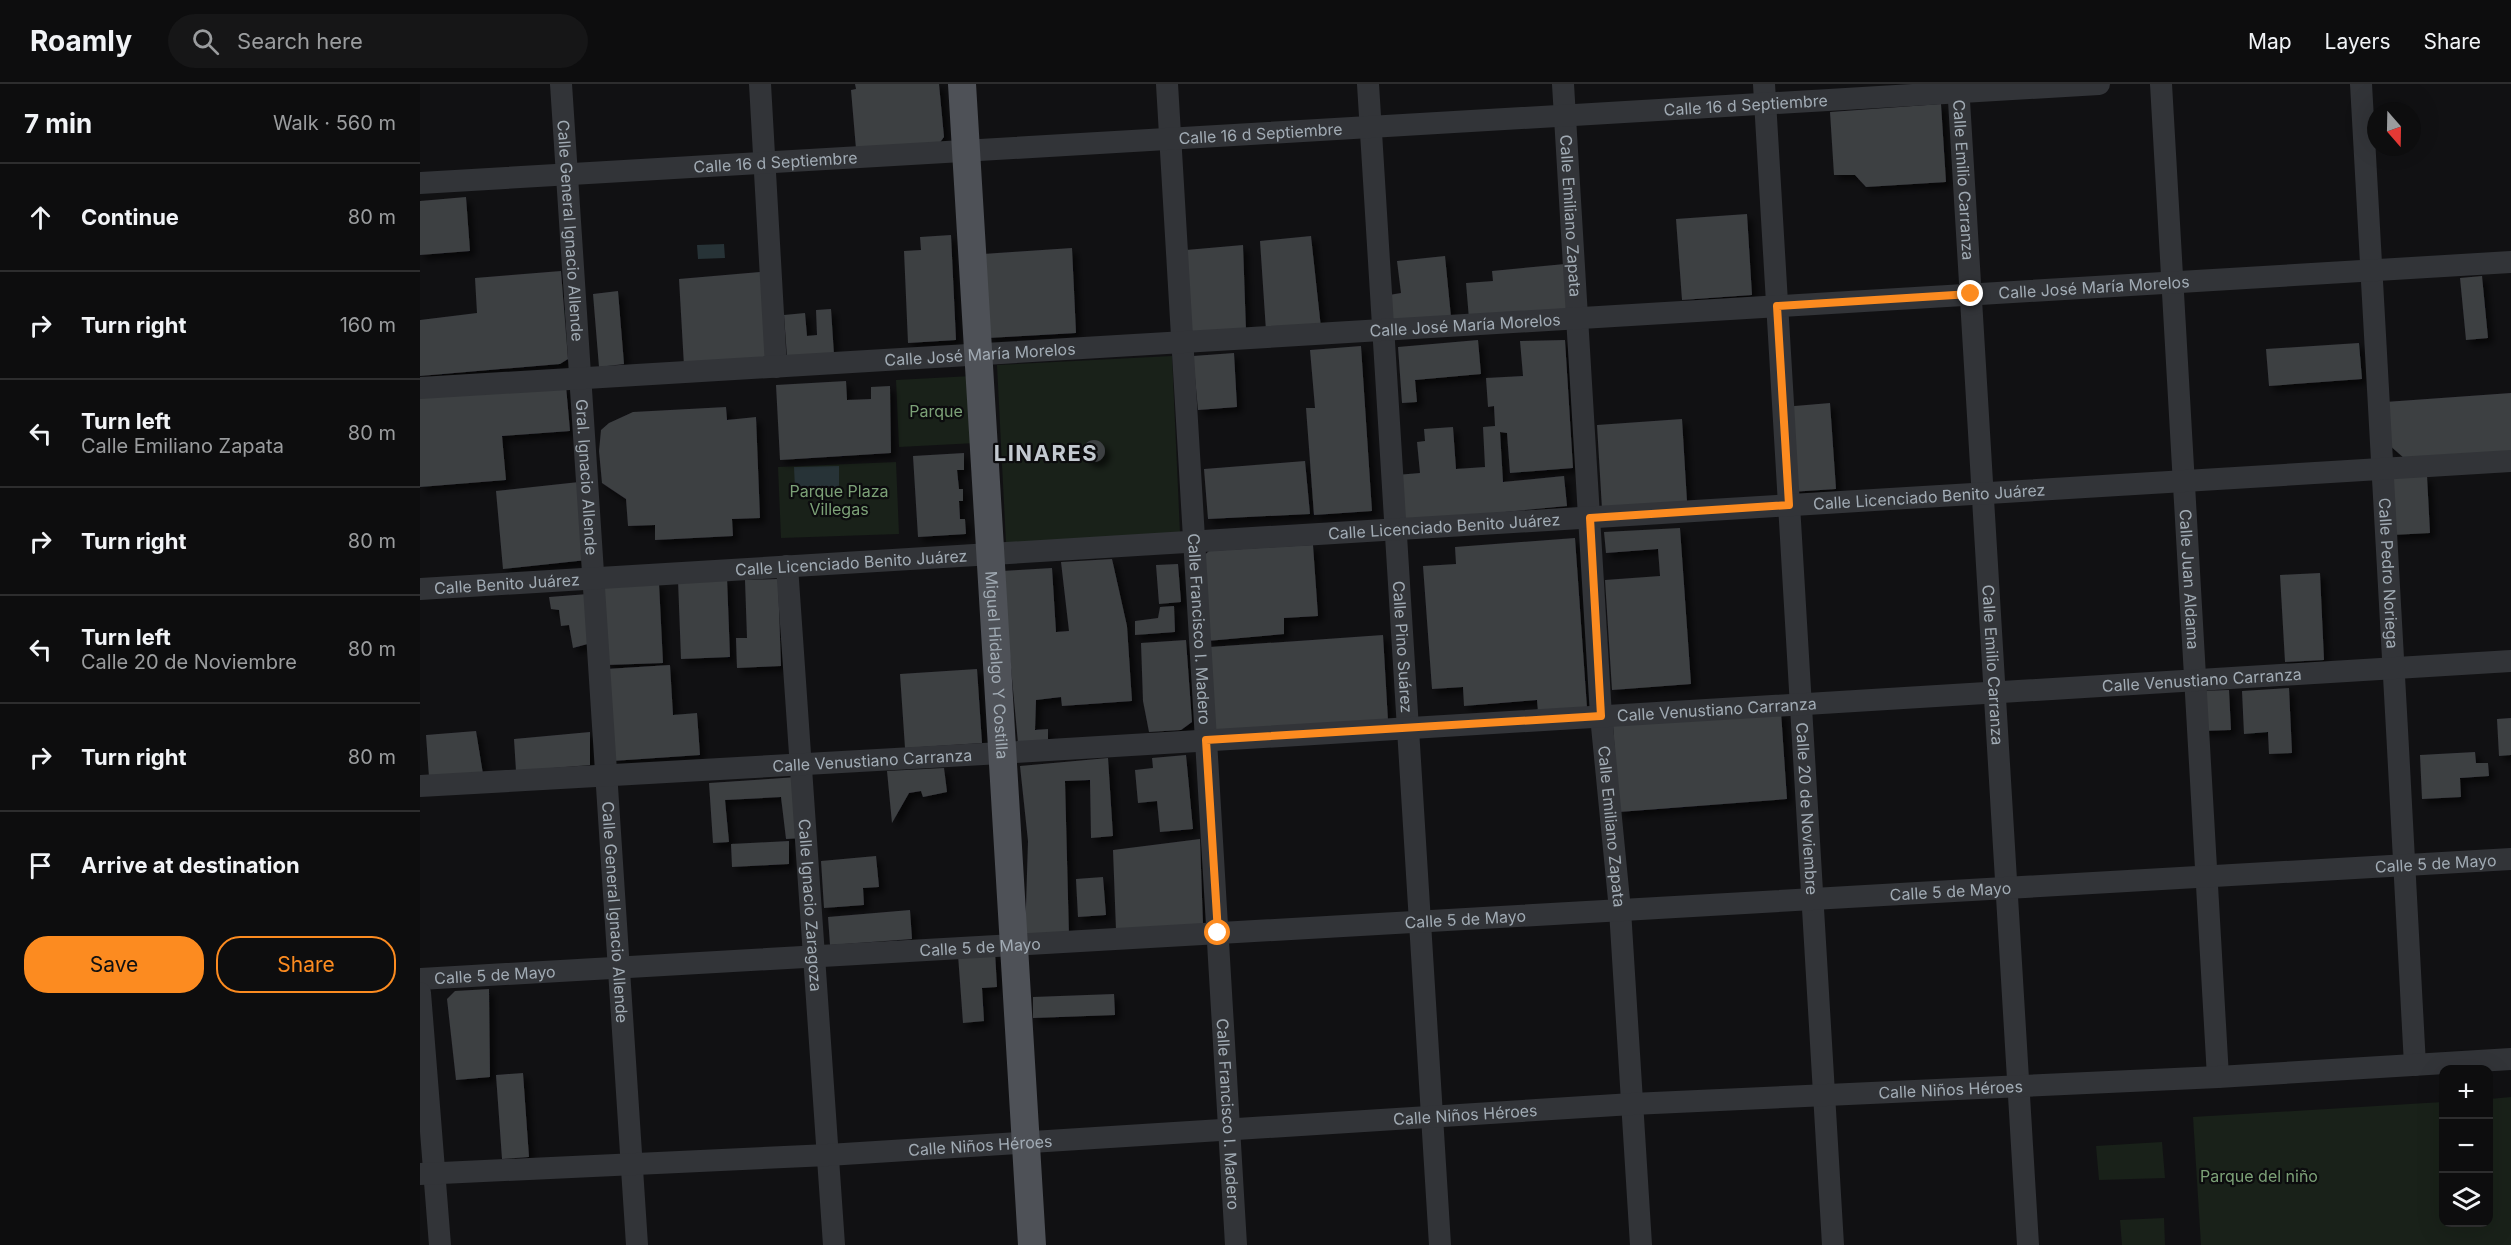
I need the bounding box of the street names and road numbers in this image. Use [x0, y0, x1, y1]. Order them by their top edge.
street label: Calle 16 d Septiembre [1663, 90, 1828, 120]
street label: Calle Emilio Carranza [1949, 99, 1979, 261]
street label: Calle General Ignacio Allende [553, 119, 588, 342]
street label: Calle 16 d Septiembre [1178, 119, 1343, 148]
street label: Calle Emiliano Zapata [1556, 134, 1586, 297]
street label: Calle 16 d Septiembre [693, 147, 858, 177]
street label: Calle José María Morelos [1998, 271, 2190, 303]
street label: Calle José María Morelos [1369, 309, 1561, 341]
street label: Calle José María Morelos [884, 339, 1076, 370]
street label: Gral. Ignacio Allende [572, 399, 602, 556]
street label: Calle Licenciado Benito Juárez [1812, 480, 2046, 514]
street label: Calle Pedro Noriega [2375, 497, 2403, 649]
street label: Calle Juan Aldama [2175, 508, 2203, 650]
street label: Calle Licenciado Benito Juárez [1327, 509, 1561, 543]
street label: Calle Francisco I. Madero [1184, 533, 1215, 725]
street label: Calle Licenciado Benito Juárez [735, 546, 968, 580]
street label: Calle Benito Juárez [433, 569, 580, 598]
street label: Miguel Hidalgo Y Costilla [981, 570, 1013, 760]
street label: Calle Pino Suárez [1389, 580, 1417, 714]
street label: Calle Emilio Carranza [1978, 584, 2008, 746]
street label: Calle Venustiano Carranza [2101, 664, 2302, 696]
street label: Calle Venustiano Carranza [1616, 693, 1817, 725]
street label: Calle 20 de Noviembre [1792, 722, 1822, 896]
street label: Calle Venustiano Carranza [772, 745, 973, 776]
street label: Calle Emiliano Zapata [1594, 745, 1630, 908]
street label: Calle General Ignacio Allende [598, 801, 632, 1024]
street label: Calle Ignacio Zaragoza [795, 818, 826, 992]
street label: Calle 5 de Mayo [2374, 850, 2497, 877]
street label: Calle 5 de Mayo [1889, 878, 2012, 905]
street label: Calle 5 de Mayo [1404, 906, 1527, 932]
street label: Calle 5 de Mayo [919, 933, 1041, 960]
street label: Calle 5 de Mayo [434, 961, 556, 988]
street label: Calle Francisco I. Madero [1213, 1018, 1244, 1210]
street label: Calle Niños Héroes [1878, 1076, 2023, 1103]
street label: Calle Niños Héroes [1393, 1100, 1538, 1129]
street label: Calle Niños Héroes [907, 1131, 1053, 1160]

